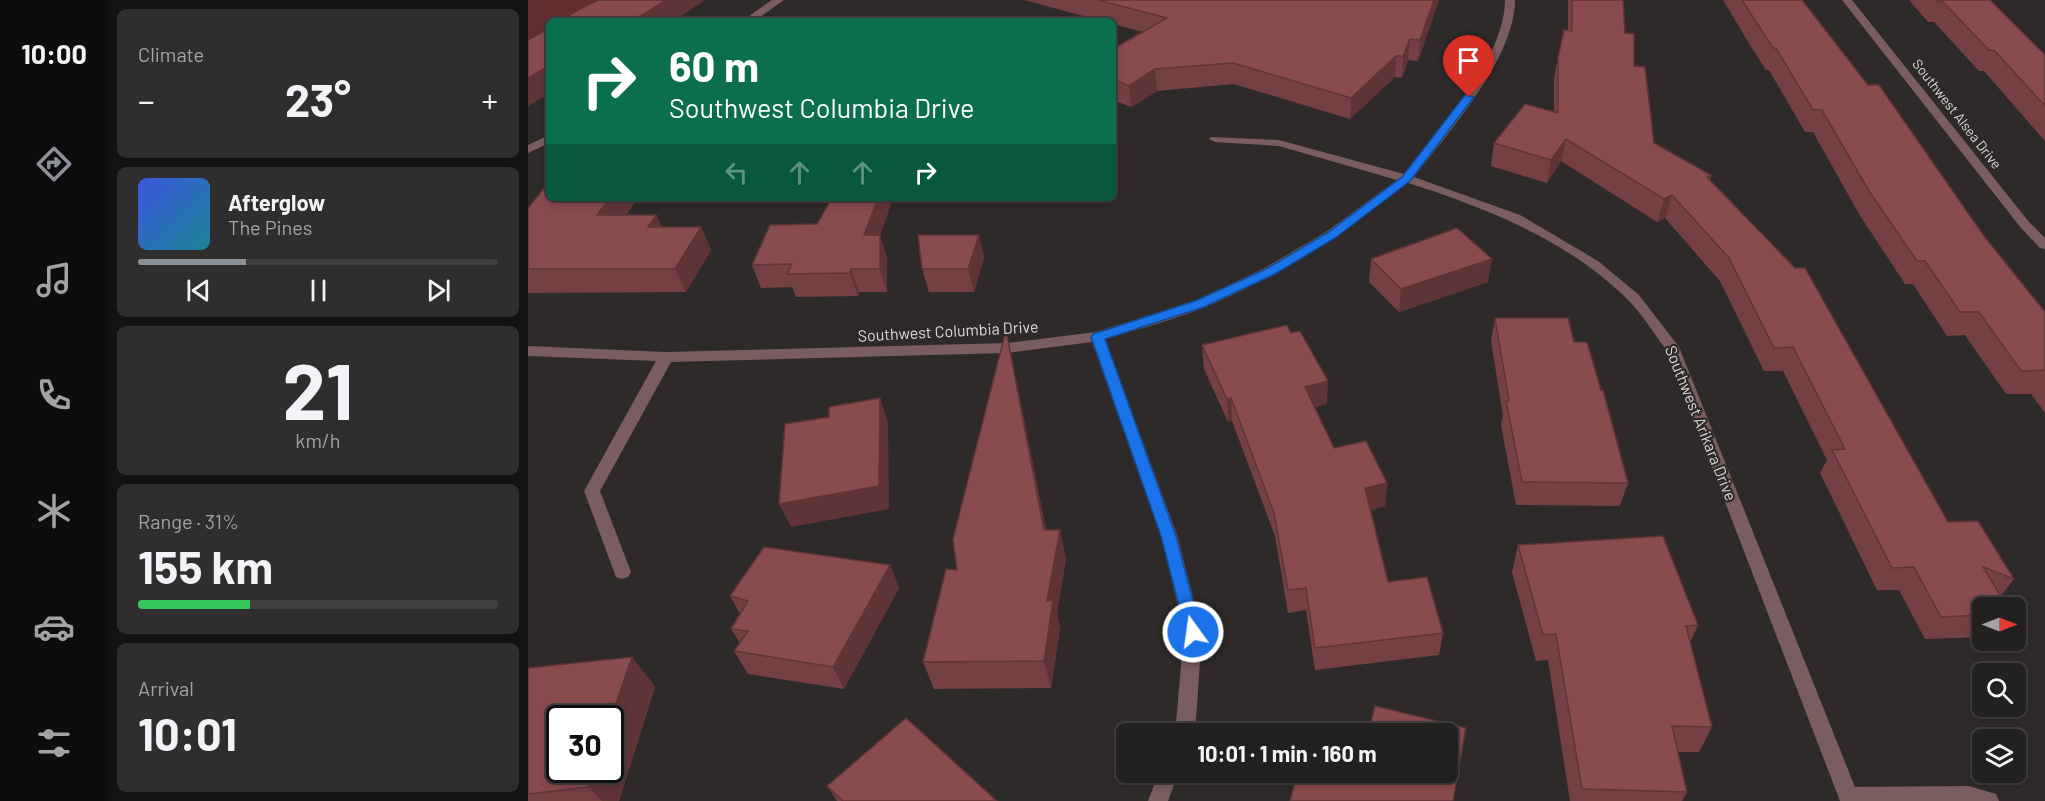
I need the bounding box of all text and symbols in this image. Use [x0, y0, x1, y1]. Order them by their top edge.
pin [1443, 35, 1494, 97]
text: 10:00 [21, 37, 87, 69]
text: 60 m [669, 40, 759, 90]
text: Climate [138, 42, 204, 66]
icon: right [570, 42, 648, 120]
icon: arrive [1452, 44, 1485, 77]
street label: Southwest Alsea Drive [1909, 55, 2006, 172]
text: 23° [285, 72, 351, 126]
text: − [138, 80, 155, 120]
text: + [481, 80, 498, 120]
text: Southwest Columbia Drive [669, 91, 974, 123]
icon: directions [33, 143, 75, 185]
icon: left [720, 156, 753, 189]
icon: ahead [783, 156, 816, 189]
icon: ahead [846, 156, 879, 189]
icon: right [909, 156, 942, 189]
text: Afterglow [228, 189, 325, 215]
text: The Pines [228, 215, 312, 239]
icon: music [33, 259, 75, 301]
icon: previous [182, 274, 215, 307]
icon: pause [302, 274, 335, 307]
icon: next [422, 274, 455, 307]
street label: Southwest Columbia Drive [857, 316, 1039, 345]
text: 21 [283, 342, 353, 436]
street label: Southwest Arikara Drive [1662, 342, 1741, 503]
icon: phone [33, 374, 75, 416]
text: km/h [295, 428, 341, 452]
icon: climate [33, 490, 75, 532]
text: Range · 31% [138, 509, 239, 533]
text: 155 km [138, 539, 273, 593]
north arrow [1972, 597, 2026, 651]
map controls [1972, 597, 2026, 783]
position arrow [1161, 600, 1225, 664]
icon: car [33, 606, 75, 648]
button: search [1972, 663, 2026, 717]
text: Arrival [138, 676, 194, 700]
speed limit sign: 30 [546, 705, 624, 783]
text: 10:01 [138, 706, 237, 760]
icon: filters [33, 722, 75, 764]
button: layers [1972, 729, 2026, 783]
text: 10:01 · 1 min · 160 m [1197, 740, 1377, 766]

